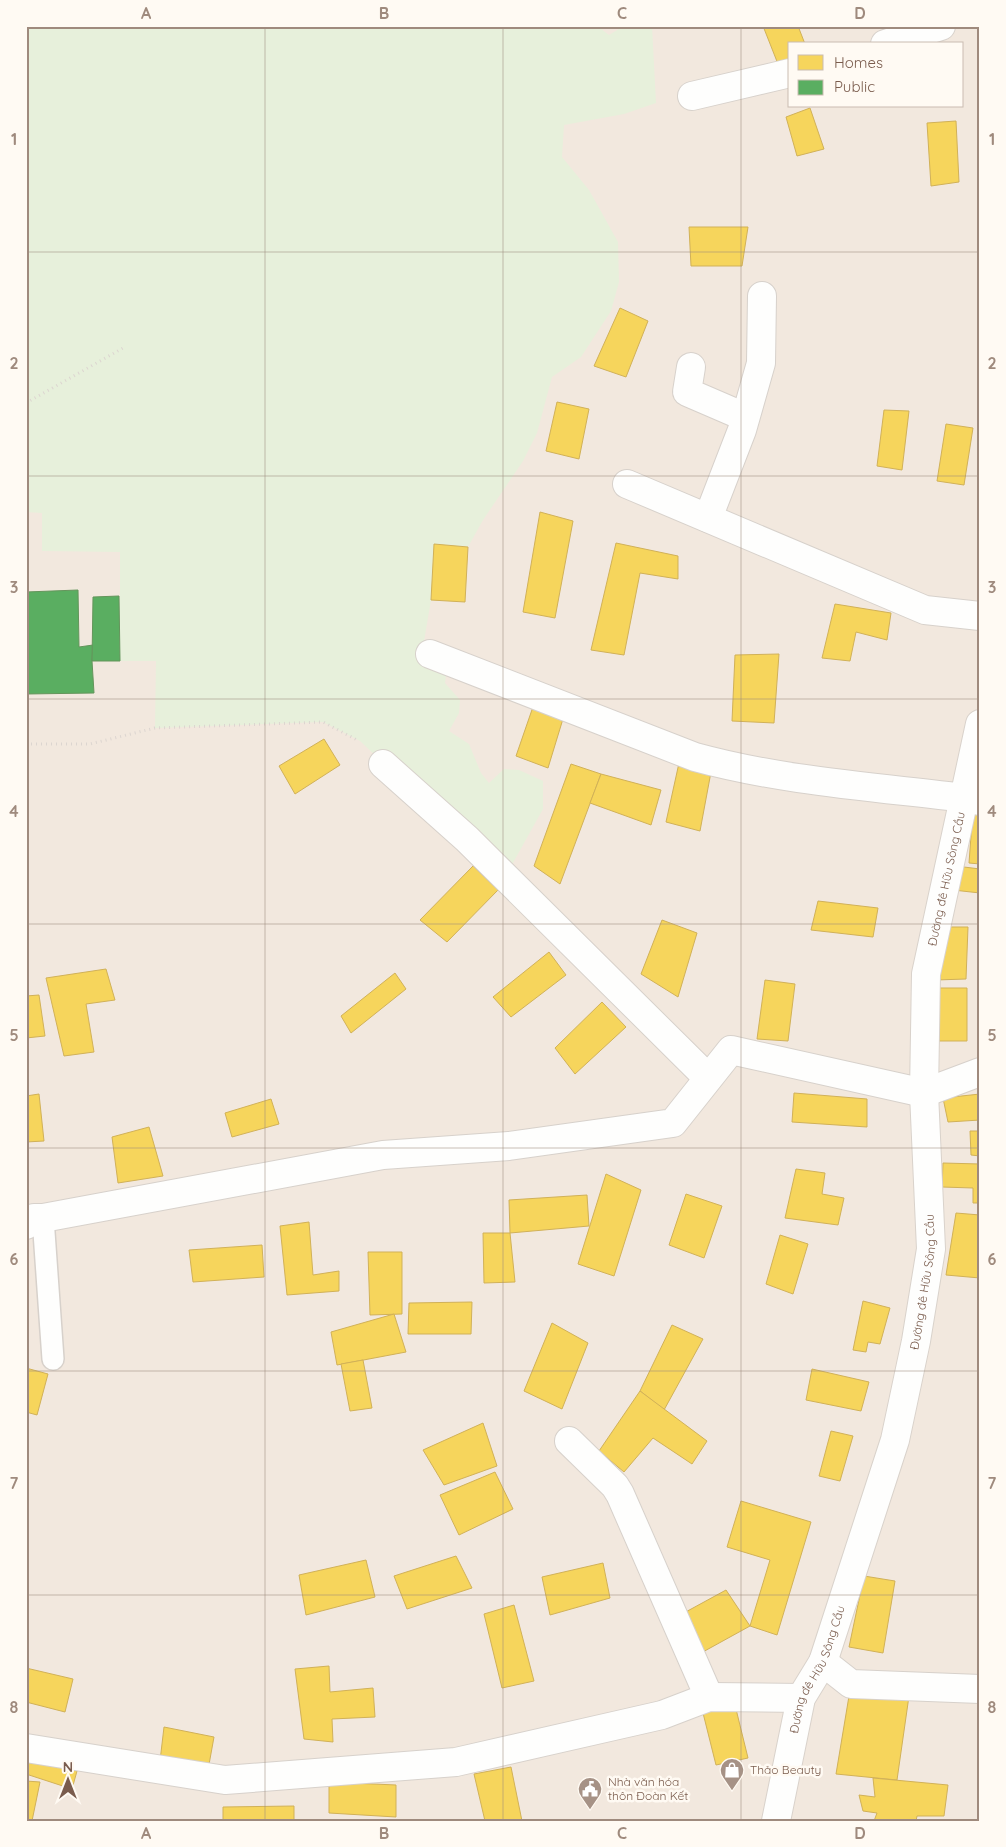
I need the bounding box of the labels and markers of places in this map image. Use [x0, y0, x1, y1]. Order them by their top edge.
shop icon: Thảo Beauty [719, 1757, 745, 1791]
place label: Thảo Beauty [750, 1762, 821, 1777]
place label: Nhà văn hóa thôn Đoàn Kết [608, 1774, 688, 1803]
public building icon: Nhà văn hóa thôn Đoàn Kết [577, 1776, 603, 1810]

